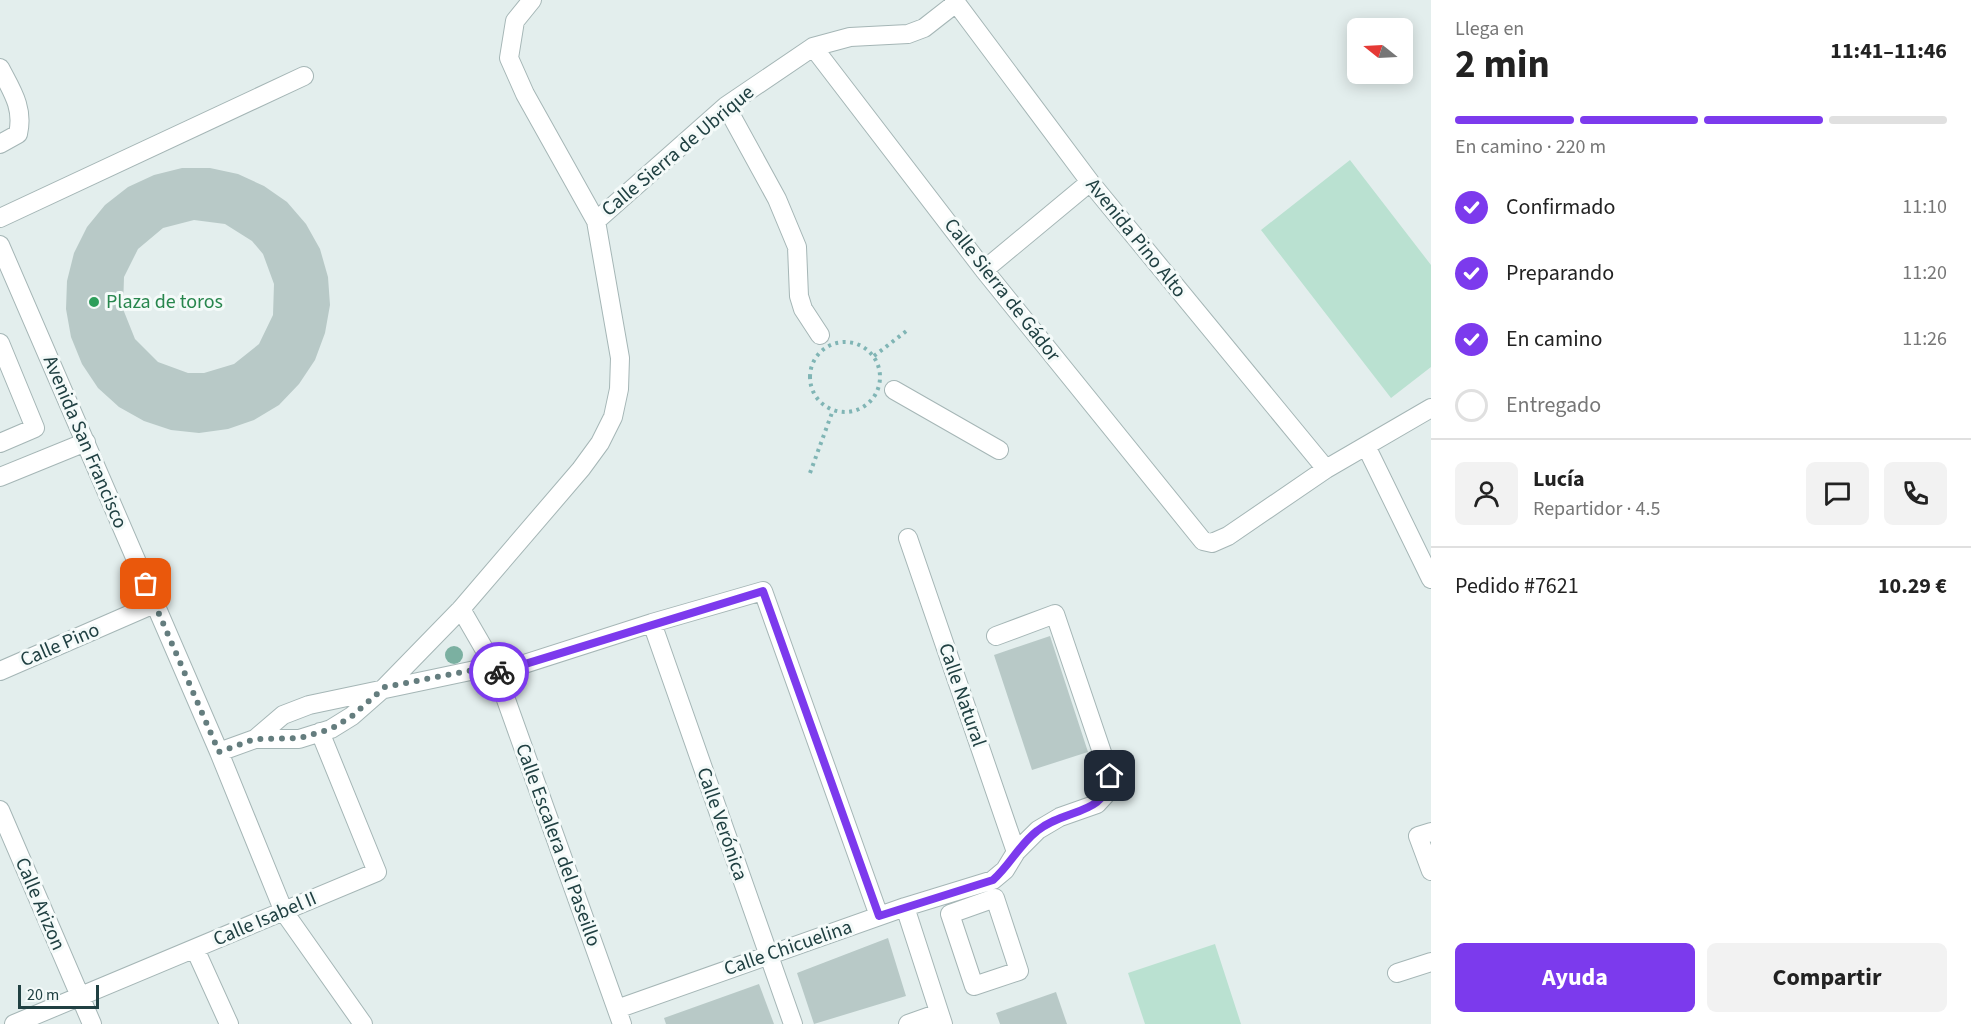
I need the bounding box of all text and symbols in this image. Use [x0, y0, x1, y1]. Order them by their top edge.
text: Llega en [1455, 15, 1524, 43]
north arrow [1347, 18, 1413, 84]
map controls [1347, 18, 1413, 84]
text: 11:41–11:46 [1830, 35, 1947, 67]
text: 2 min [1455, 37, 1550, 93]
street label: Calle Sierra de Ubrique [596, 79, 760, 223]
text: En camino · 220 m [1455, 133, 1606, 161]
street label: Avenida Pino Alto [1079, 172, 1193, 304]
icon: check [1455, 191, 1488, 224]
text: Confirmado [1506, 191, 1615, 223]
text: 11:10 [1902, 193, 1947, 221]
street label: Calle Sierra de Gádor [937, 212, 1067, 368]
icon: check [1455, 257, 1488, 290]
text: Preparando [1506, 257, 1614, 289]
text: 11:20 [1902, 259, 1947, 287]
place label: Plaza de toros [106, 288, 223, 316]
marker: Plaza de toros [87, 295, 101, 309]
icon: check [1455, 323, 1488, 356]
text: En camino [1506, 323, 1603, 355]
text: 11:26 [1902, 325, 1947, 353]
street label: Avenida San Francisco [36, 351, 134, 533]
text: Entregado [1506, 389, 1601, 421]
button: person [1455, 462, 1518, 525]
button: chat [1806, 462, 1869, 525]
button: phone [1884, 462, 1947, 525]
text: Lucía [1533, 463, 1585, 495]
text: Repartidor · 4.5 [1533, 495, 1660, 523]
pin [120, 558, 171, 609]
icon: bag [129, 567, 162, 600]
text: Pedido #7621 [1455, 570, 1579, 602]
text: 10.29 € [1878, 570, 1947, 602]
street label: Calle Pino [16, 616, 104, 674]
street label: Calle Natural [931, 640, 993, 750]
courier [469, 642, 529, 702]
icon: bike [483, 656, 516, 689]
street label: Calle Escalera del Paseillo [508, 740, 608, 950]
pin [1084, 750, 1135, 801]
icon: home [1093, 759, 1126, 792]
street label: Calle Verónica [690, 764, 754, 884]
street label: Calle Arizon [8, 853, 72, 955]
street label: Calle Isabel II [209, 885, 321, 953]
street label: Calle Chicuelina [720, 913, 856, 983]
button: Ayuda [1455, 943, 1695, 1012]
button: Compartir [1707, 943, 1947, 1012]
scale bar [18, 982, 99, 1010]
text: 20 m [27, 984, 59, 1006]

